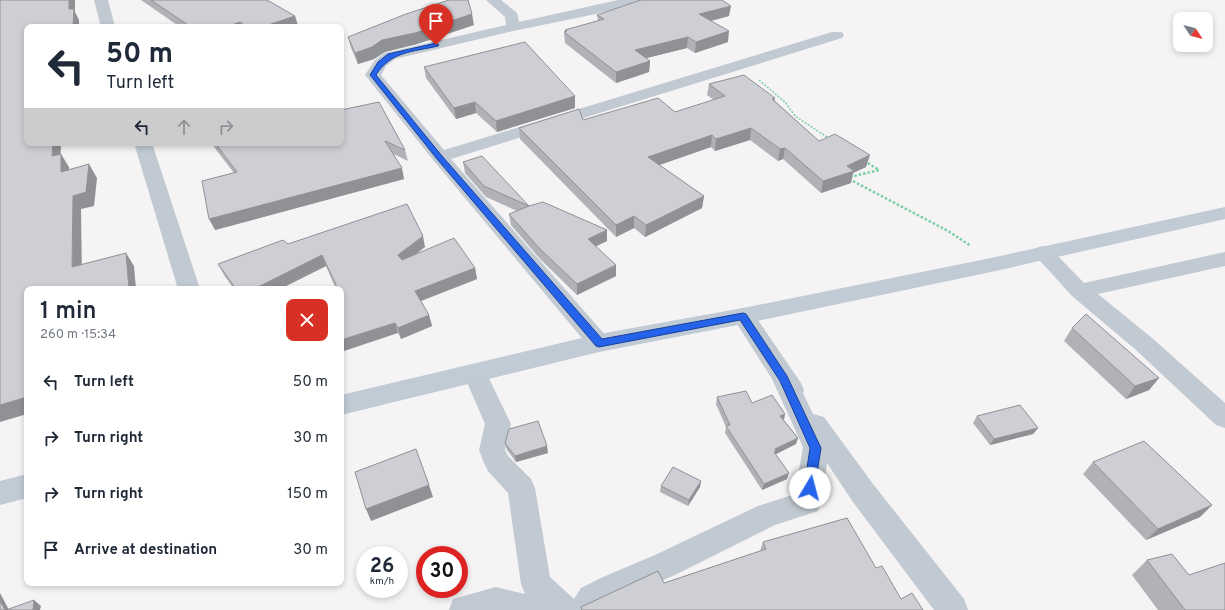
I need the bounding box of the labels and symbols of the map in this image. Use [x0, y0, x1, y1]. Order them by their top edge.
pin [419, 4, 453, 45]
north arrow [1173, 12, 1213, 52]
position arrow [789, 467, 831, 509]
speed limit sign: 30 [416, 546, 468, 598]

